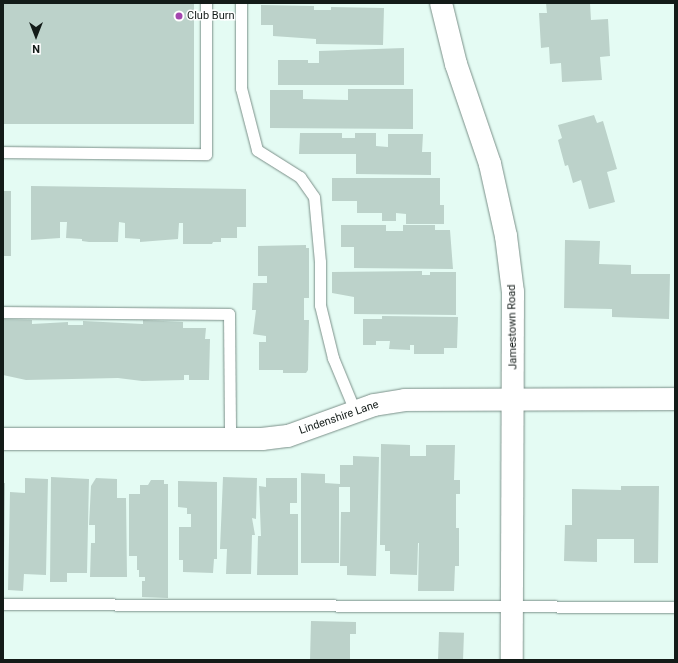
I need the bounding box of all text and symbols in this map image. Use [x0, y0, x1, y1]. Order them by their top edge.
place label: Club Burn [187, 9, 235, 23]
marker: Club Burn [174, 11, 184, 21]
north arrow [16, 16, 56, 56]
text: N [32, 42, 40, 55]
street label: Jamestown Road [506, 284, 520, 370]
street label: Lindenshire Lane [298, 398, 380, 438]

